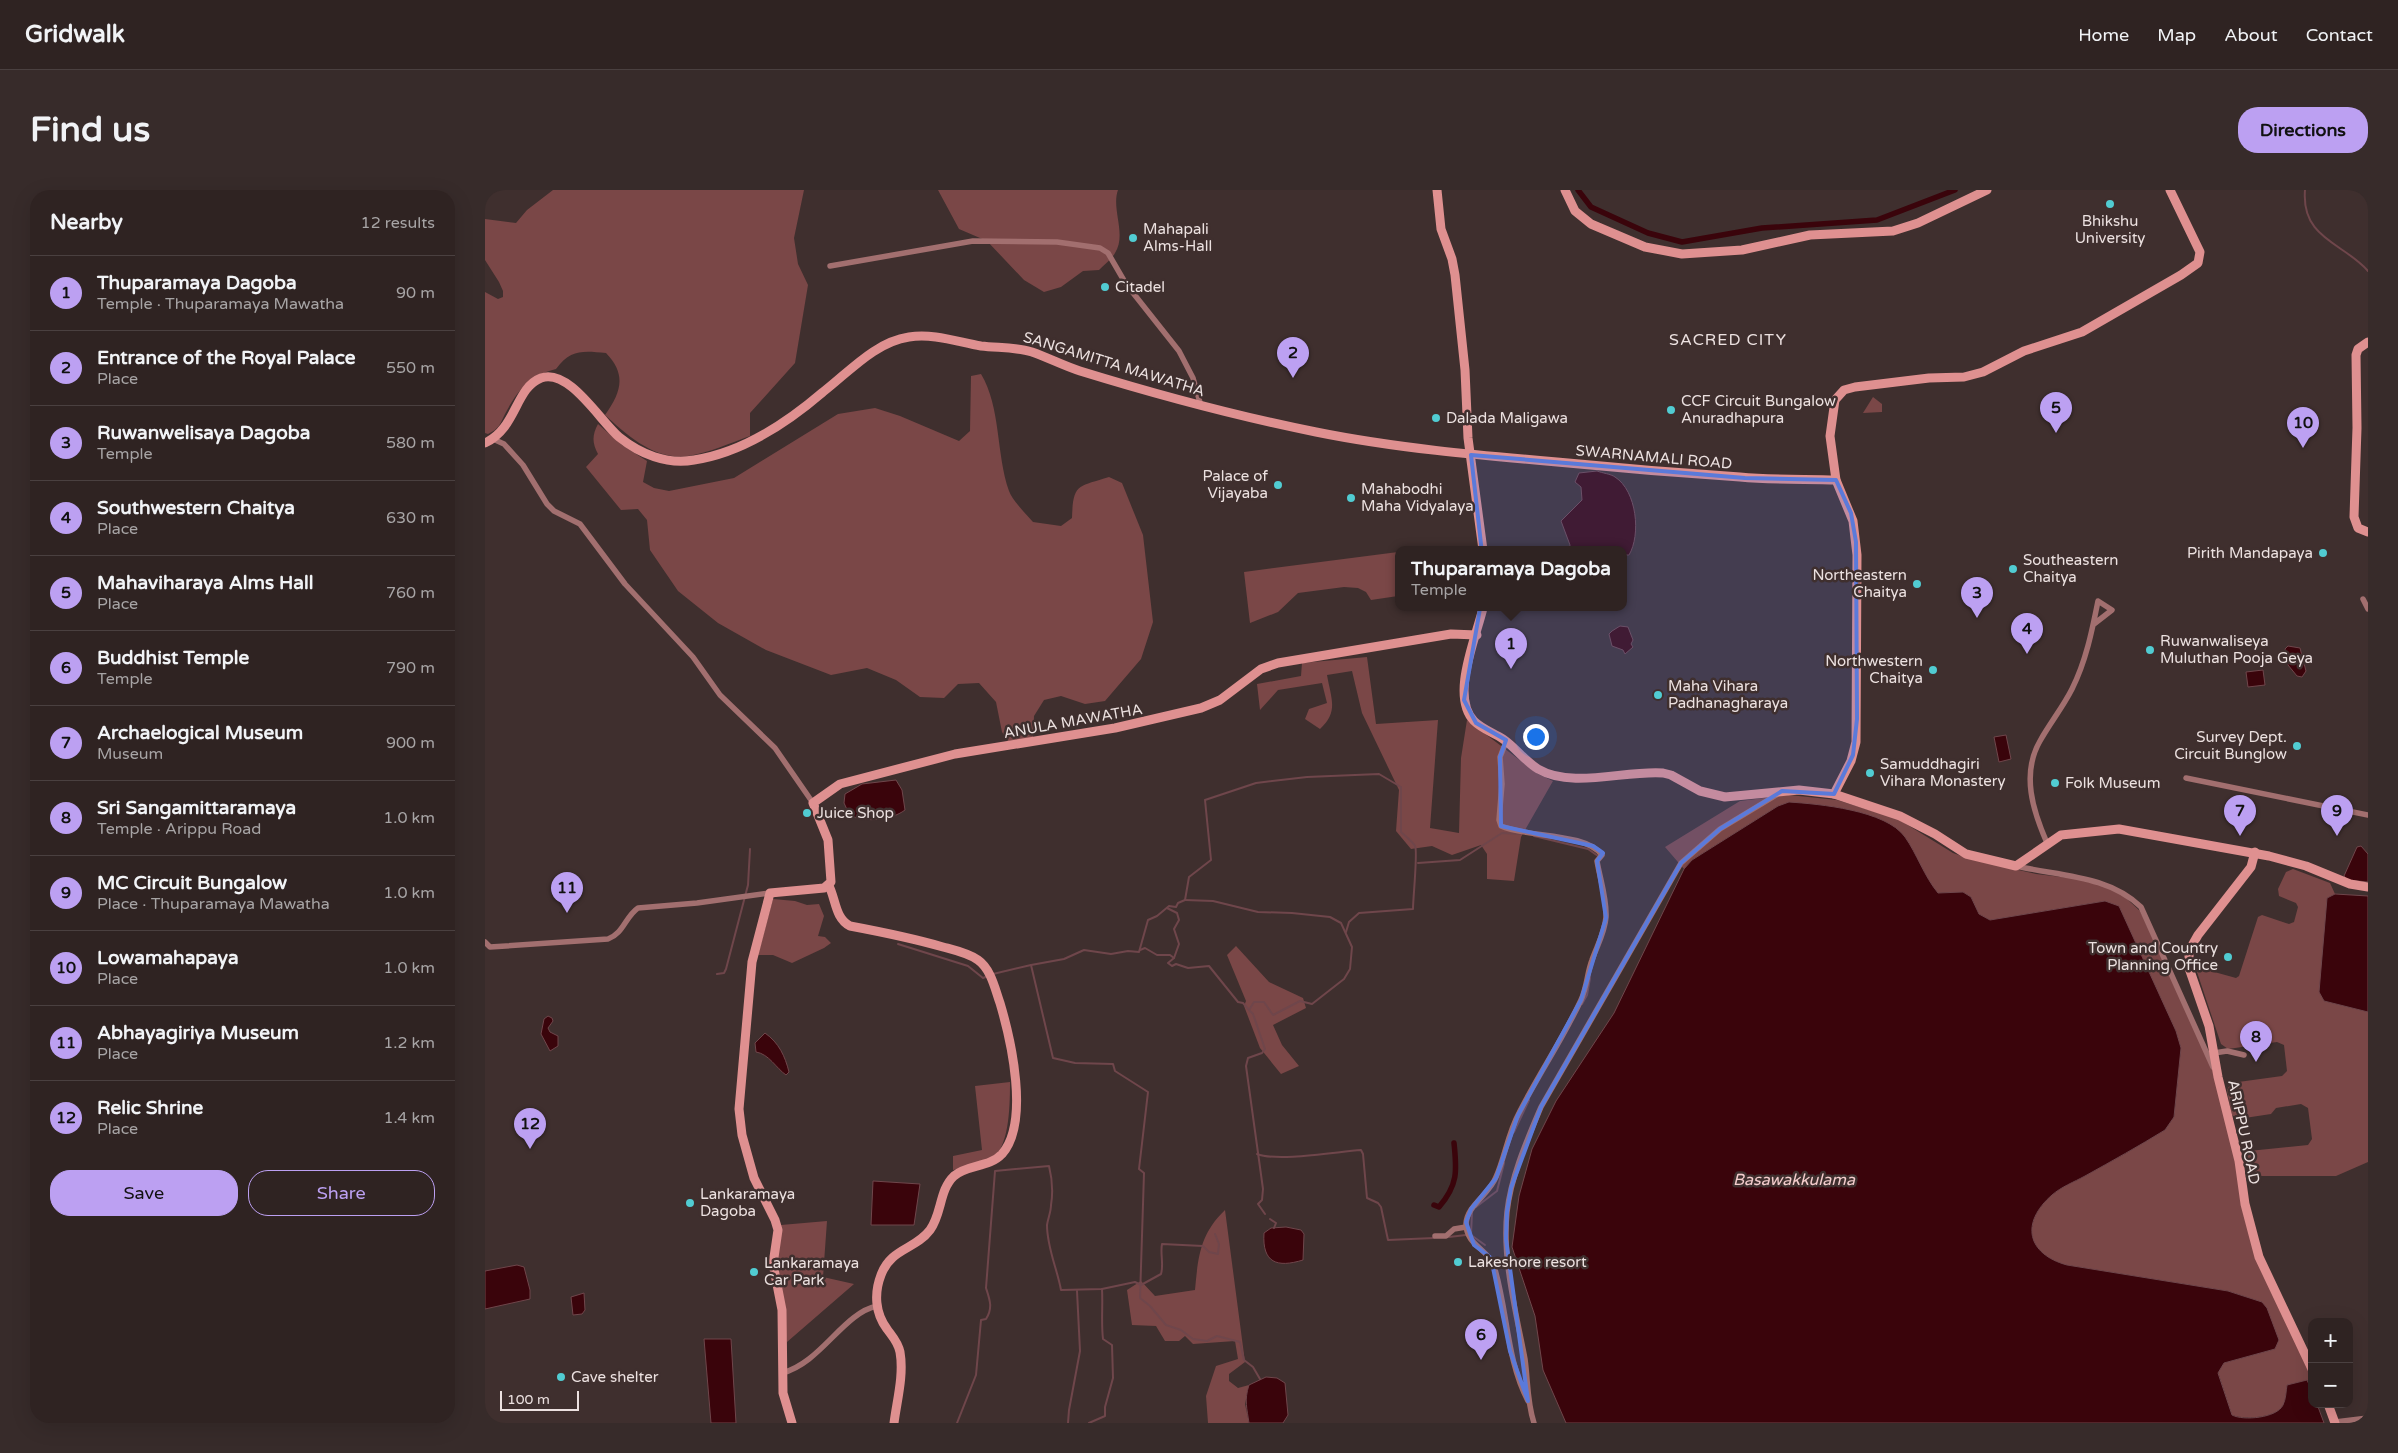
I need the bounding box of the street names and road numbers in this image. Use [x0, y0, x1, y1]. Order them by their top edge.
street label: SANGAMITTA MAWATHA [1021, 328, 1207, 400]
street label: SWARNAMALI ROAD [1575, 441, 1733, 473]
street label: ANULA MAWATHA [1002, 700, 1144, 742]
street label: ARIPPU ROAD [2224, 1078, 2264, 1186]

